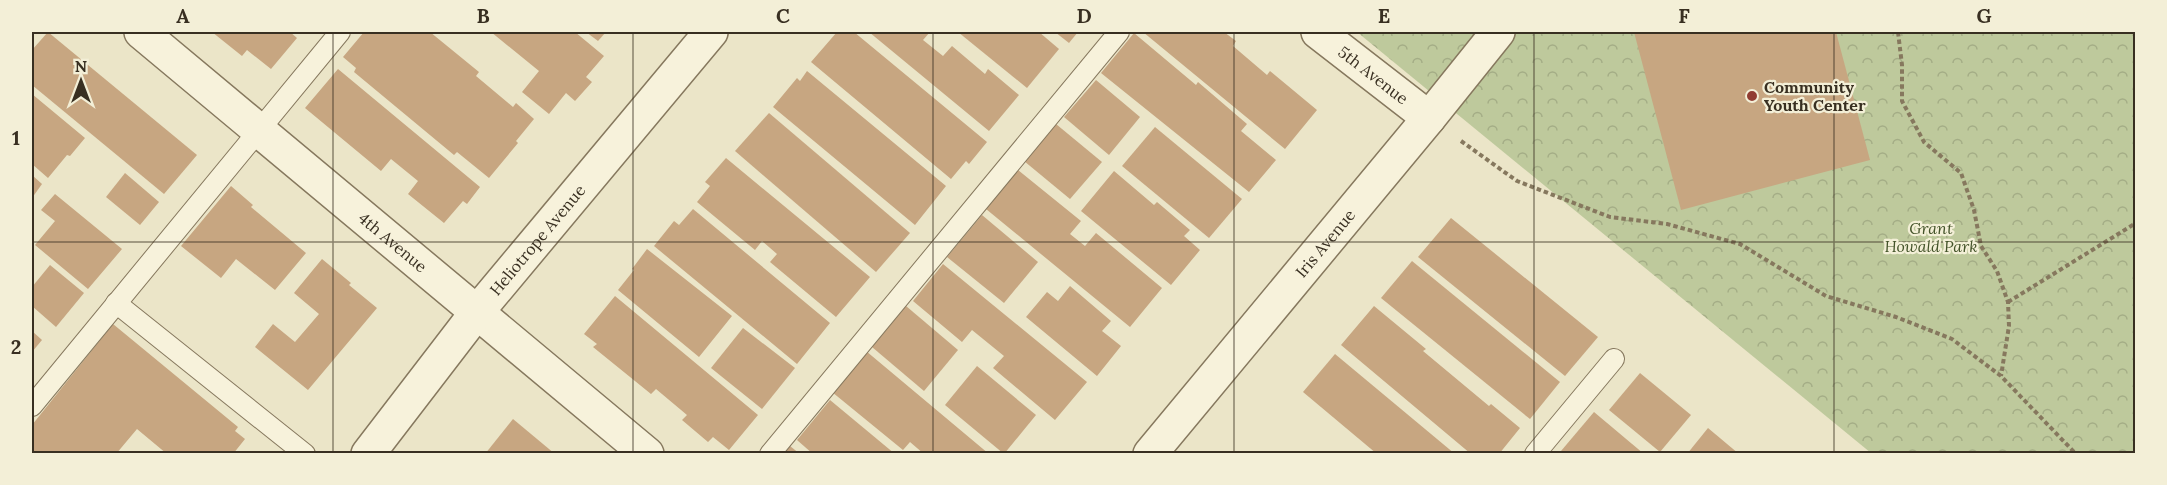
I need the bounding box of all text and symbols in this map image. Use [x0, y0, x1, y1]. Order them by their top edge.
text: A [176, 3, 190, 28]
text: B [476, 3, 490, 28]
text: C [776, 3, 790, 28]
text: D [1076, 3, 1092, 28]
text: E [1378, 3, 1390, 28]
text: F [1678, 3, 1690, 28]
text: G [1976, 3, 1992, 28]
street label: 5th Avenue [1334, 42, 1413, 108]
north arrow [51, 51, 111, 111]
text: N [75, 56, 87, 76]
place label: Community Youth Center [1764, 77, 1866, 115]
marker: Community Youth Center [1745, 89, 1759, 103]
text: 1 [12, 125, 20, 150]
street label: Heliotrope Avenue [485, 180, 589, 299]
street label: Iris Avenue [1291, 205, 1359, 281]
street label: 4th Avenue [355, 208, 431, 277]
park label: Grant Howald Park [1884, 218, 1978, 256]
text: 2 [11, 334, 21, 359]

